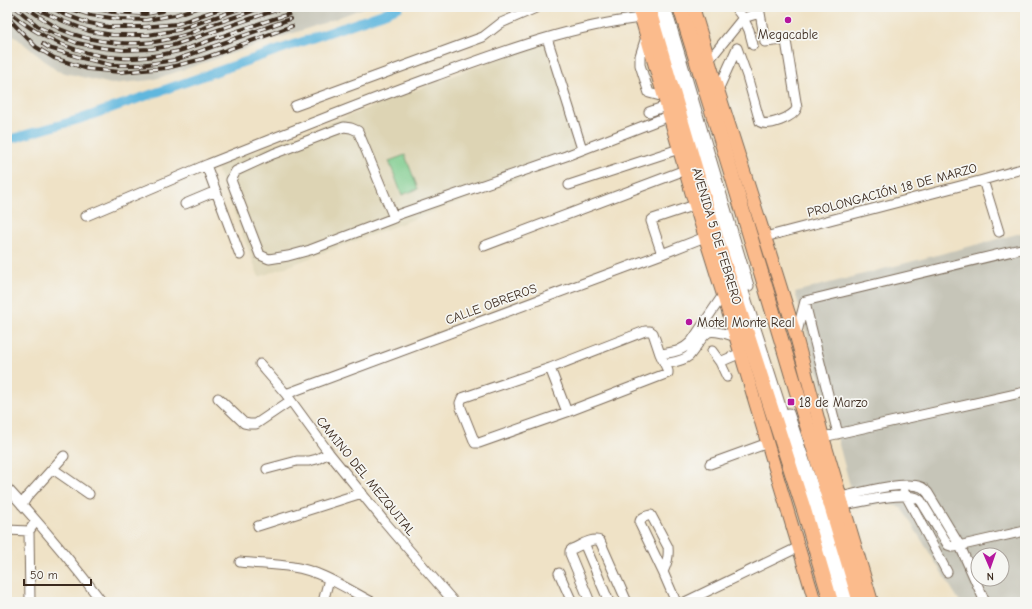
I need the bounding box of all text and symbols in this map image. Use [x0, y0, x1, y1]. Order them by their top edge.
marker: Megacable [783, 15, 793, 25]
place label: Megacable [758, 27, 819, 42]
street label: PROLONGACIÓN 18 DE MARZO [805, 159, 979, 220]
street label: AVENIDA 5 DE FEBRERO [689, 166, 745, 306]
street label: CALLE OBREROS [443, 281, 539, 327]
place label: Motel Monte Real [697, 315, 795, 330]
marker: Motel Monte Real [684, 317, 694, 327]
place label: 18 de Marzo [799, 395, 868, 410]
marker: 18 de Marzo [786, 397, 796, 407]
street label: CAMINO DEL MEZQUITAL [313, 414, 419, 539]
north arrow [970, 547, 1010, 587]
scale bar [24, 561, 91, 587]
text: 50 m [30, 568, 58, 582]
text: N [987, 570, 994, 583]

